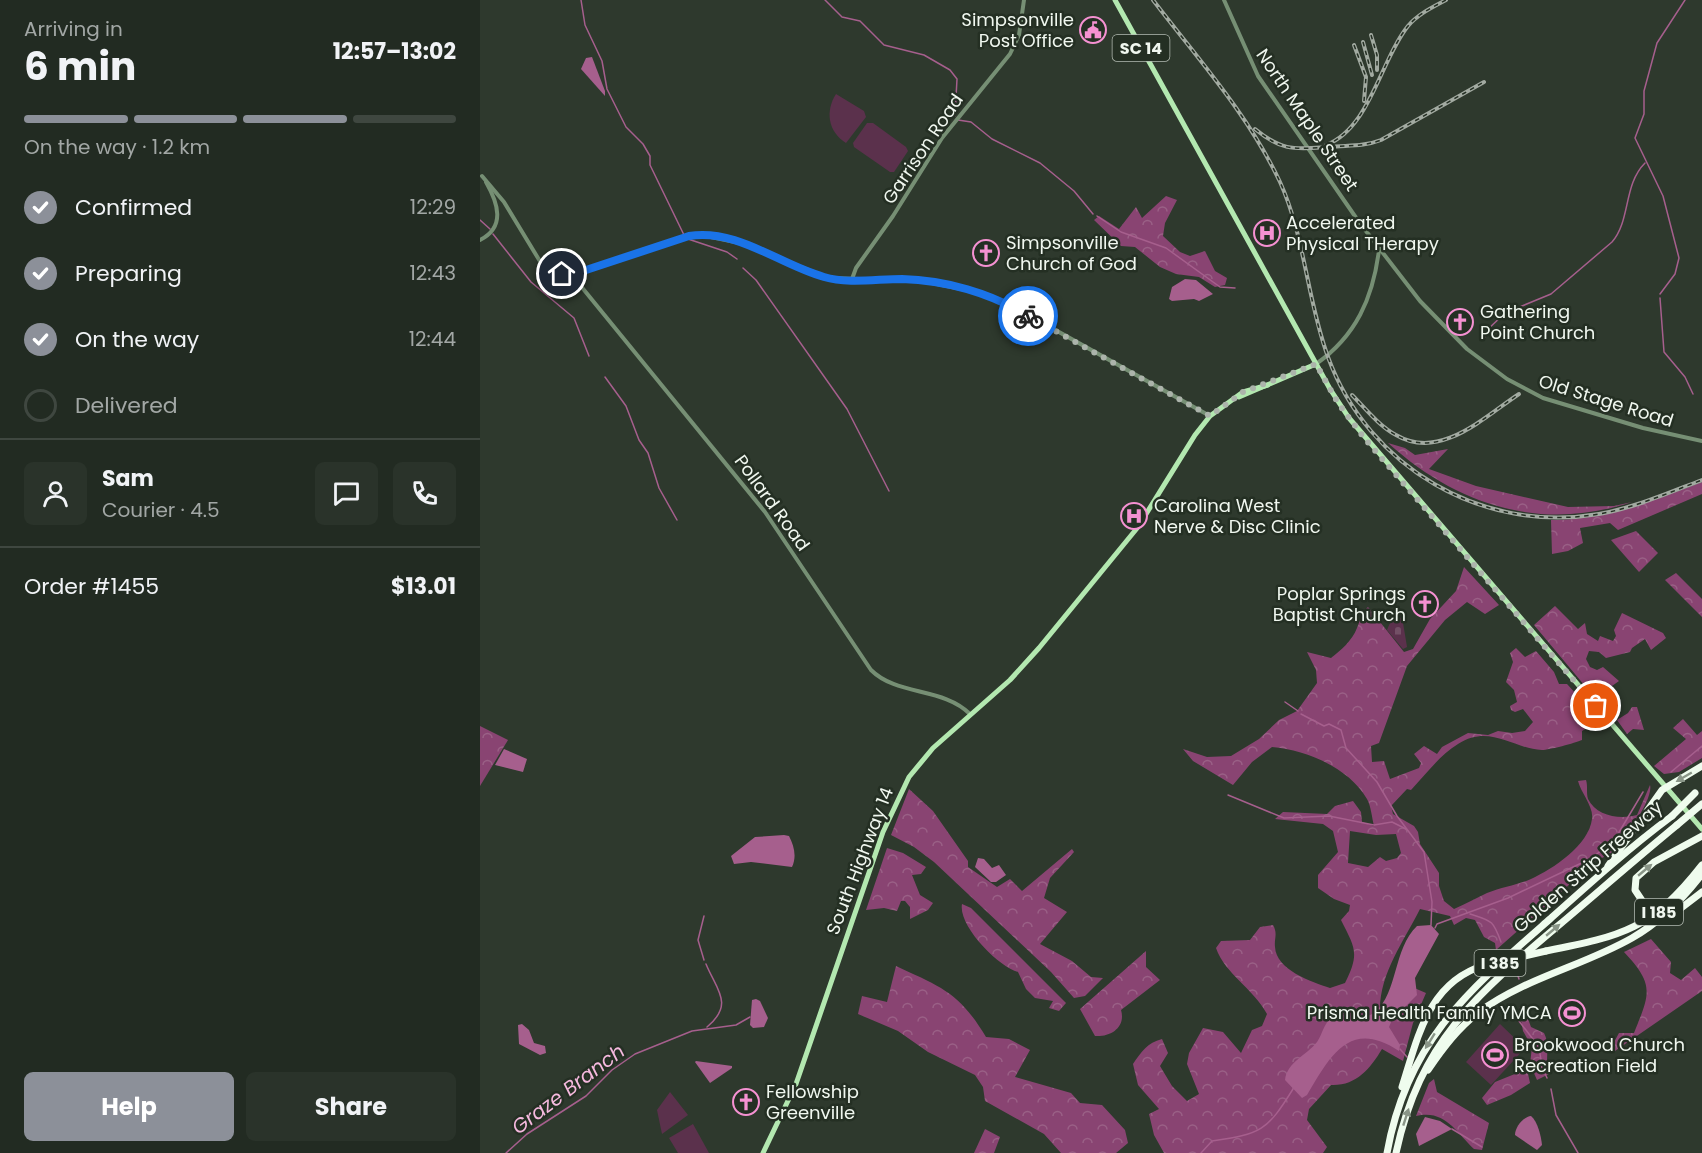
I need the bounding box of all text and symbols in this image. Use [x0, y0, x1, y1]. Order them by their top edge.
place label: Simpsonville Post Office [961, 7, 1074, 53]
text: Arriving in [24, 15, 123, 43]
public building icon: Simpsonville Post Office [1078, 15, 1108, 45]
road number: SC 14 [1112, 35, 1170, 61]
text: 12:57–13:02 [333, 36, 456, 67]
text: 6 min [24, 39, 136, 94]
street label: North Maple Street [1250, 44, 1364, 196]
street label: Garrison Road [876, 89, 969, 209]
text: On the way · 1.2 km [24, 133, 210, 161]
icon: check [24, 191, 57, 224]
text: Confirmed [75, 192, 192, 223]
text: 12:29 [410, 193, 456, 221]
place label: Accelerated Physical THerapy [1286, 210, 1439, 256]
hospital icon: Accelerated Physical THerapy [1252, 218, 1282, 248]
place label: Simpsonville Church of God [1006, 230, 1137, 276]
church icon: Simpsonville Church of God [971, 238, 1001, 268]
pin [536, 248, 587, 299]
icon: check [24, 257, 57, 290]
icon: home [545, 257, 578, 290]
text: Preparing [75, 258, 182, 289]
text: 12:43 [409, 259, 456, 287]
courier [998, 286, 1058, 346]
place label: Gathering Point Church [1480, 299, 1595, 345]
icon: bike [1012, 300, 1045, 333]
church icon: Gathering Point Church [1445, 307, 1475, 337]
icon: check [24, 323, 57, 356]
text: On the way [75, 324, 199, 355]
text: 12:44 [409, 325, 456, 353]
street label: Old Stage Road [1536, 368, 1677, 433]
text: Delivered [75, 390, 178, 421]
street label: Pollard Road [729, 449, 816, 556]
button: person [24, 462, 87, 525]
button: chat [315, 462, 378, 525]
button: phone [393, 462, 456, 525]
text: Sam [102, 463, 154, 494]
place label: Carolina West Nerve & Disc Clinic [1154, 493, 1321, 539]
text: Courier · 4.5 [102, 496, 220, 524]
hospital icon: Carolina West Nerve & Disc Clinic [1119, 501, 1149, 531]
text: Order #1455 [24, 571, 159, 602]
text: $13.01 [391, 571, 456, 602]
place label: Poplar Springs Baptist Church [1273, 581, 1406, 627]
church icon: Poplar Springs Baptist Church [1410, 589, 1440, 619]
pin [1570, 680, 1621, 731]
icon: bag [1579, 689, 1612, 722]
one-way arrow [1676, 771, 1692, 782]
street label: South Highway 14 [820, 784, 899, 938]
street label: Golden Strip Freeway [1508, 795, 1668, 938]
one-way arrow [1637, 864, 1652, 877]
road number: I 185 [1635, 899, 1683, 925]
one-way arrow [1546, 924, 1561, 936]
road number: I 385 [1474, 950, 1526, 976]
sports icon: Prisma Health Family YMCA [1557, 998, 1587, 1028]
place label: Prisma Health Family YMCA [1307, 1000, 1552, 1025]
place label: Brookwood Church Recreation Field [1514, 1032, 1685, 1078]
one-way arrow [1425, 1033, 1436, 1049]
water label: Graze Branch [506, 1037, 630, 1141]
sports icon: Brookwood Church Recreation Field [1480, 1040, 1510, 1070]
button: Help [24, 1072, 234, 1141]
button: Share [246, 1072, 456, 1141]
place label: Fellowship Greenville [766, 1079, 859, 1125]
church icon: Fellowship Greenville [731, 1087, 761, 1117]
one-way arrow [1401, 1108, 1411, 1126]

